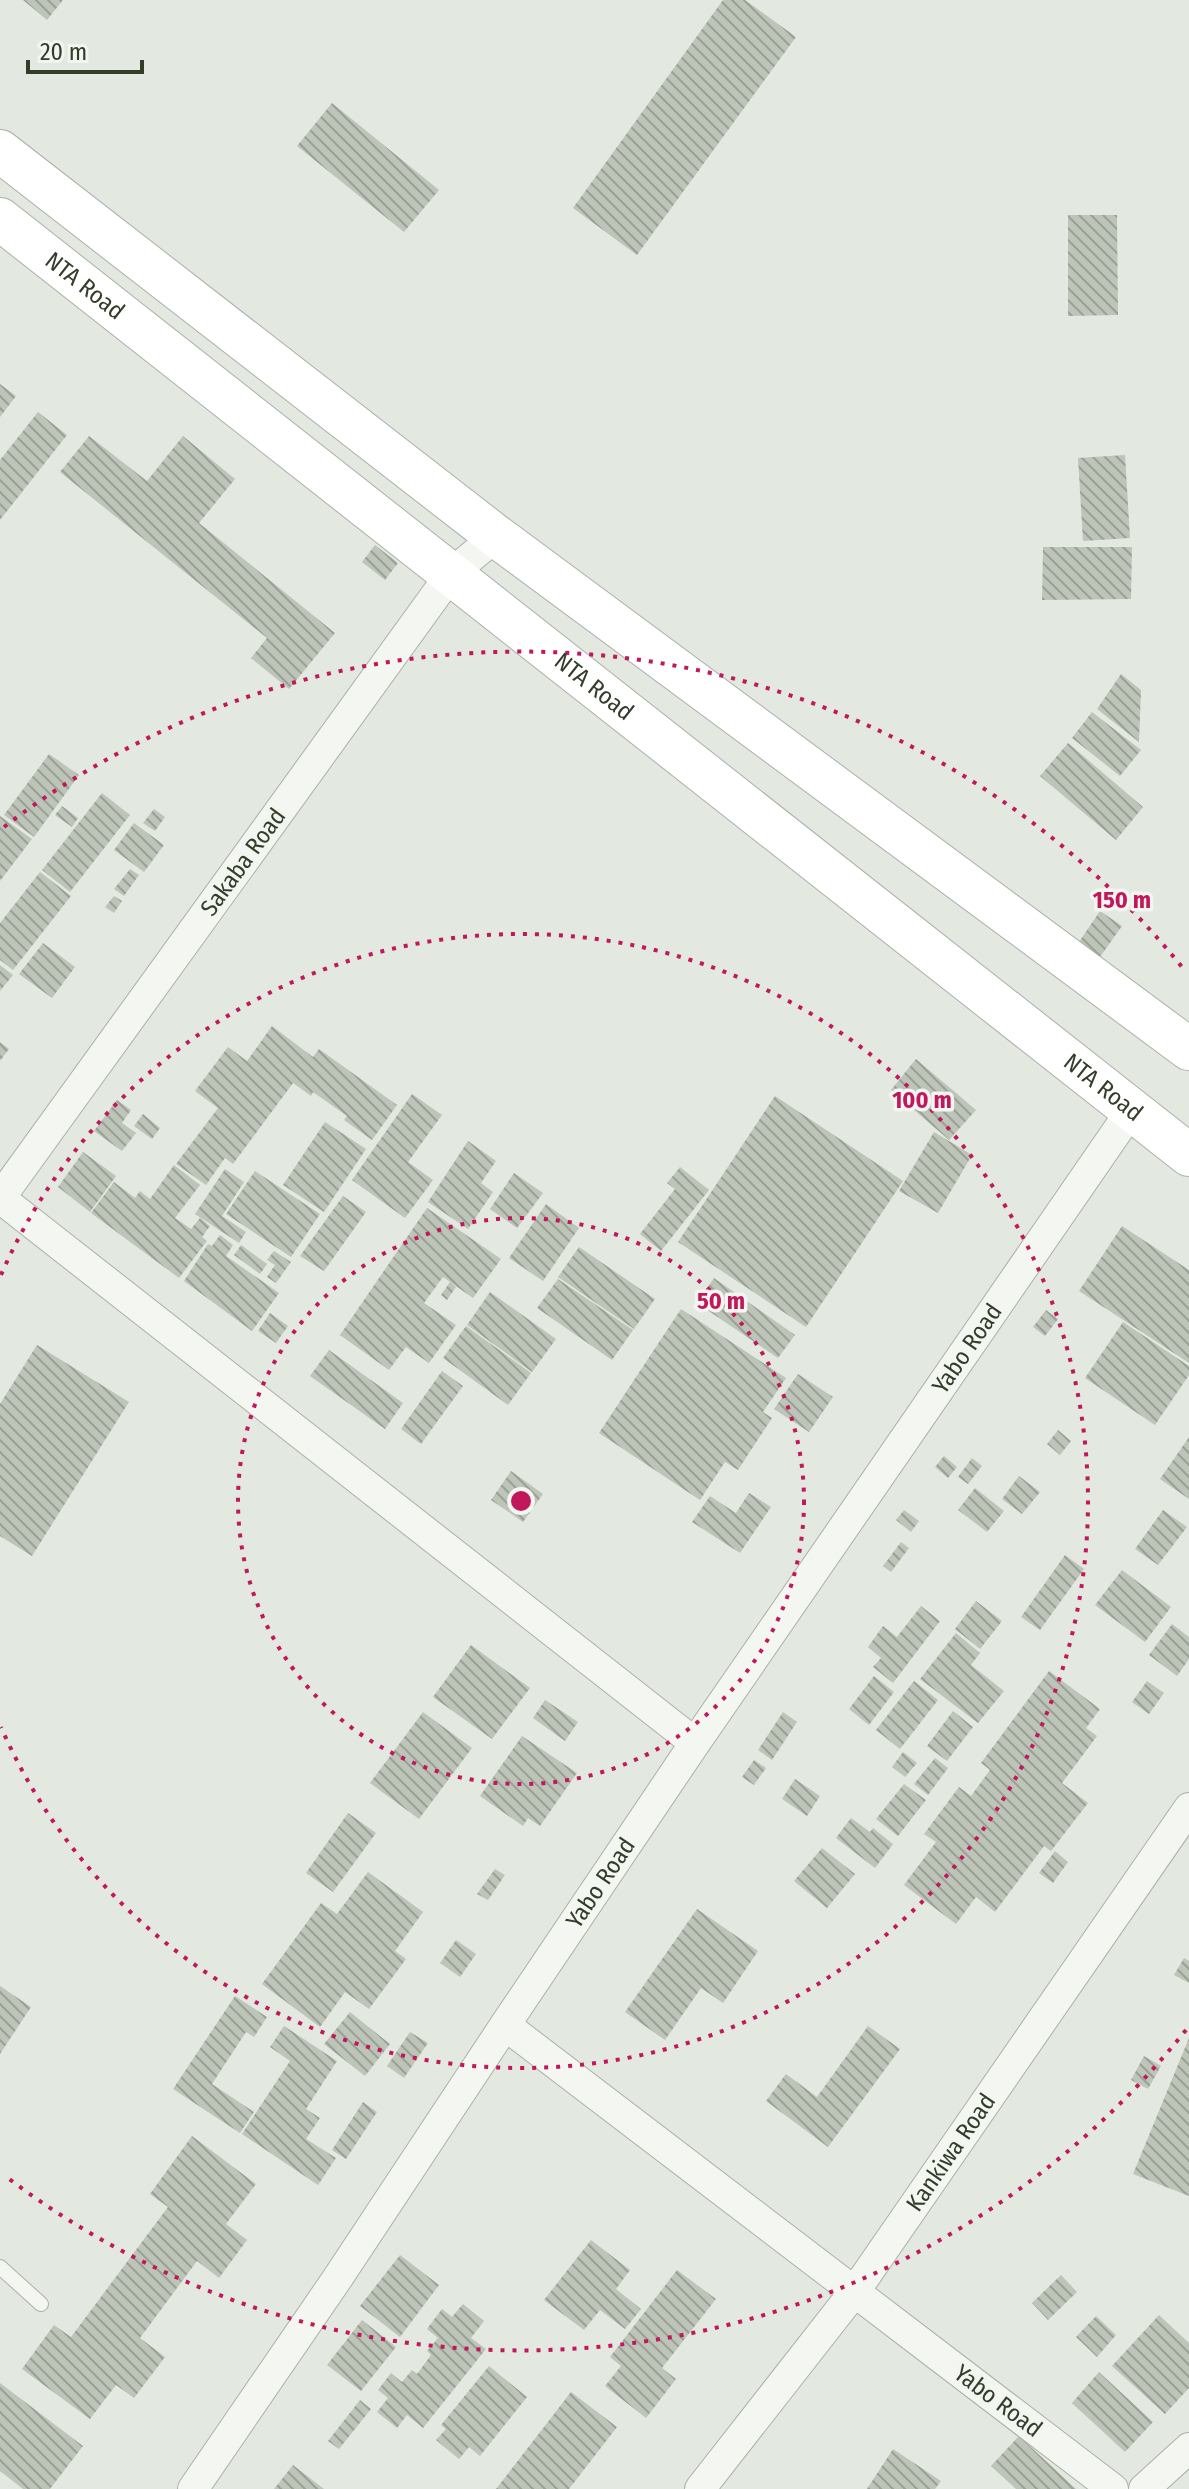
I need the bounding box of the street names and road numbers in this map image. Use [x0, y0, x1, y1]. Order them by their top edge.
street label: NTA Road [40, 246, 130, 325]
street label: NTA Road [549, 647, 639, 726]
street label: Sakaba Road [195, 803, 291, 921]
street label: NTA Road [1058, 1048, 1148, 1127]
street label: Yabo Road [926, 1298, 1008, 1399]
street label: Yabo Road [560, 1833, 641, 1933]
street label: Kankiwa Road [900, 2088, 1001, 2217]
street label: Yabo Road [949, 2359, 1047, 2443]

